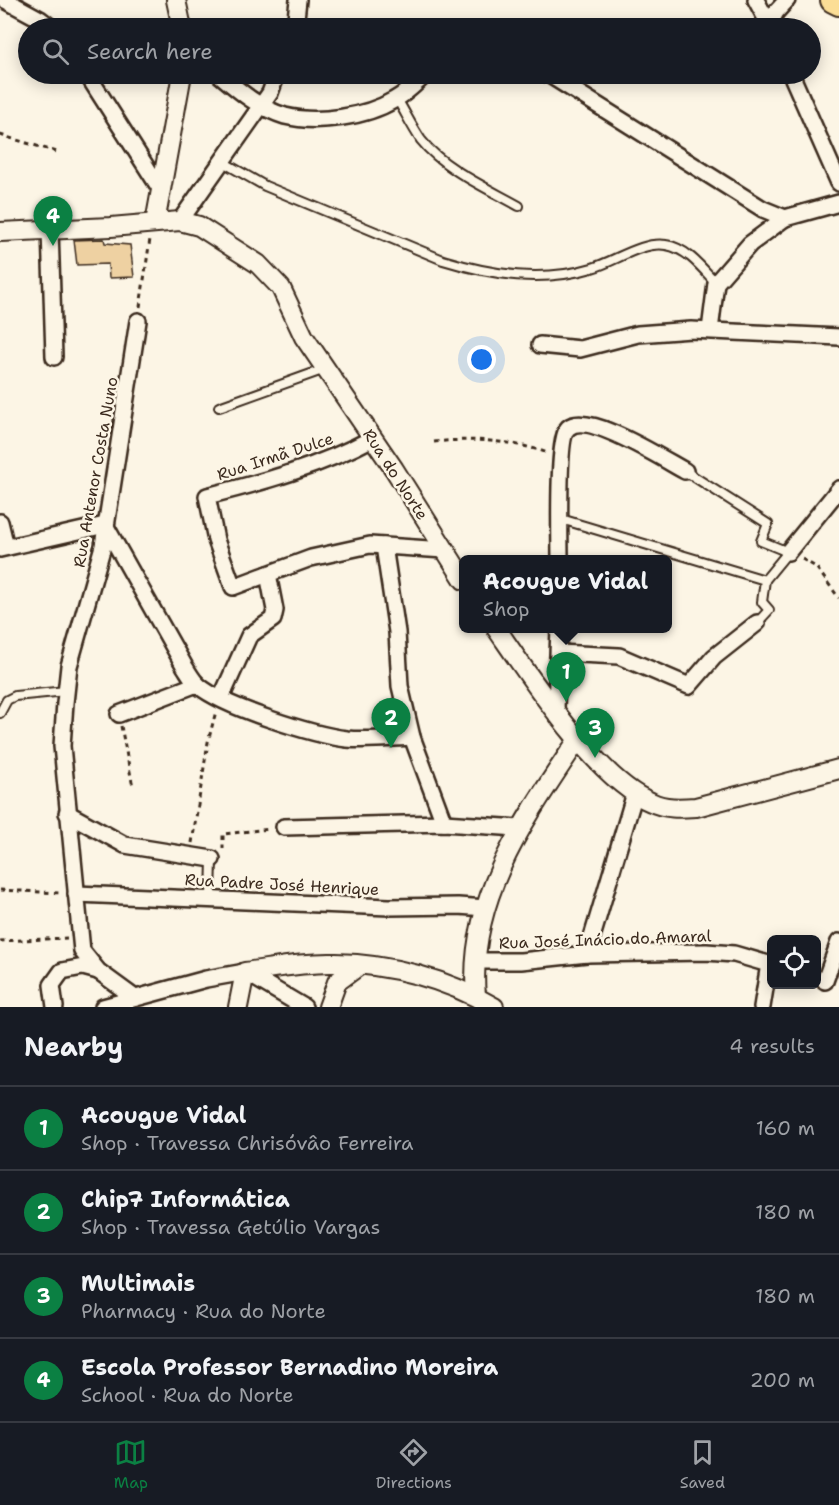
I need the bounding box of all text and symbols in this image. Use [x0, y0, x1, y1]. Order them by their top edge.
search box [18, 18, 821, 84]
icon: search [39, 35, 72, 68]
text: Search here [87, 37, 213, 66]
pin: 4 [34, 196, 72, 246]
your location [467, 345, 496, 374]
street label: Rua Antenor Costa Nuno [68, 375, 123, 569]
street label: Rua do Norte [358, 425, 433, 524]
street label: Rua Irmã Dulce [214, 428, 336, 485]
popup [459, 555, 672, 633]
text: Acougue Vidal [483, 567, 648, 596]
text: Shop [483, 596, 529, 622]
pin: 1 [546, 652, 586, 702]
pin: 2 [372, 698, 410, 748]
pin: 3 [576, 708, 614, 758]
street label: Rua Padre José Henrique [184, 869, 380, 900]
street label: Rua José Inácio do Amaral [498, 925, 712, 954]
map controls [767, 935, 821, 989]
button: locate [767, 935, 821, 989]
text: Nearby [24, 1029, 123, 1064]
text: 4 results [729, 1033, 815, 1059]
text: Acougue Vidal [81, 1101, 246, 1130]
text: 1 [39, 1115, 48, 1141]
text: 160 m [756, 1115, 815, 1141]
text: Shop · Travessa Chrisóvâo Ferreira [81, 1130, 413, 1156]
text: Chip7 Informática [81, 1185, 290, 1214]
text: 2 [37, 1199, 51, 1225]
text: 180 m [755, 1199, 815, 1225]
text: Shop · Travessa Getúlio Vargas [81, 1214, 380, 1240]
text: Multimais [81, 1269, 195, 1298]
text: 3 [37, 1283, 51, 1309]
text: 180 m [755, 1283, 815, 1309]
text: Pharmacy · Rua do Norte [81, 1298, 326, 1324]
text: Escola Professor Bernadino Moreira [81, 1353, 498, 1382]
text: 4 [37, 1367, 51, 1393]
text: 200 m [750, 1367, 815, 1393]
text: School · Rua do Norte [81, 1382, 294, 1408]
tab: Map [114, 1436, 148, 1493]
tab: Directions [376, 1436, 452, 1493]
tab: Saved [680, 1436, 725, 1493]

